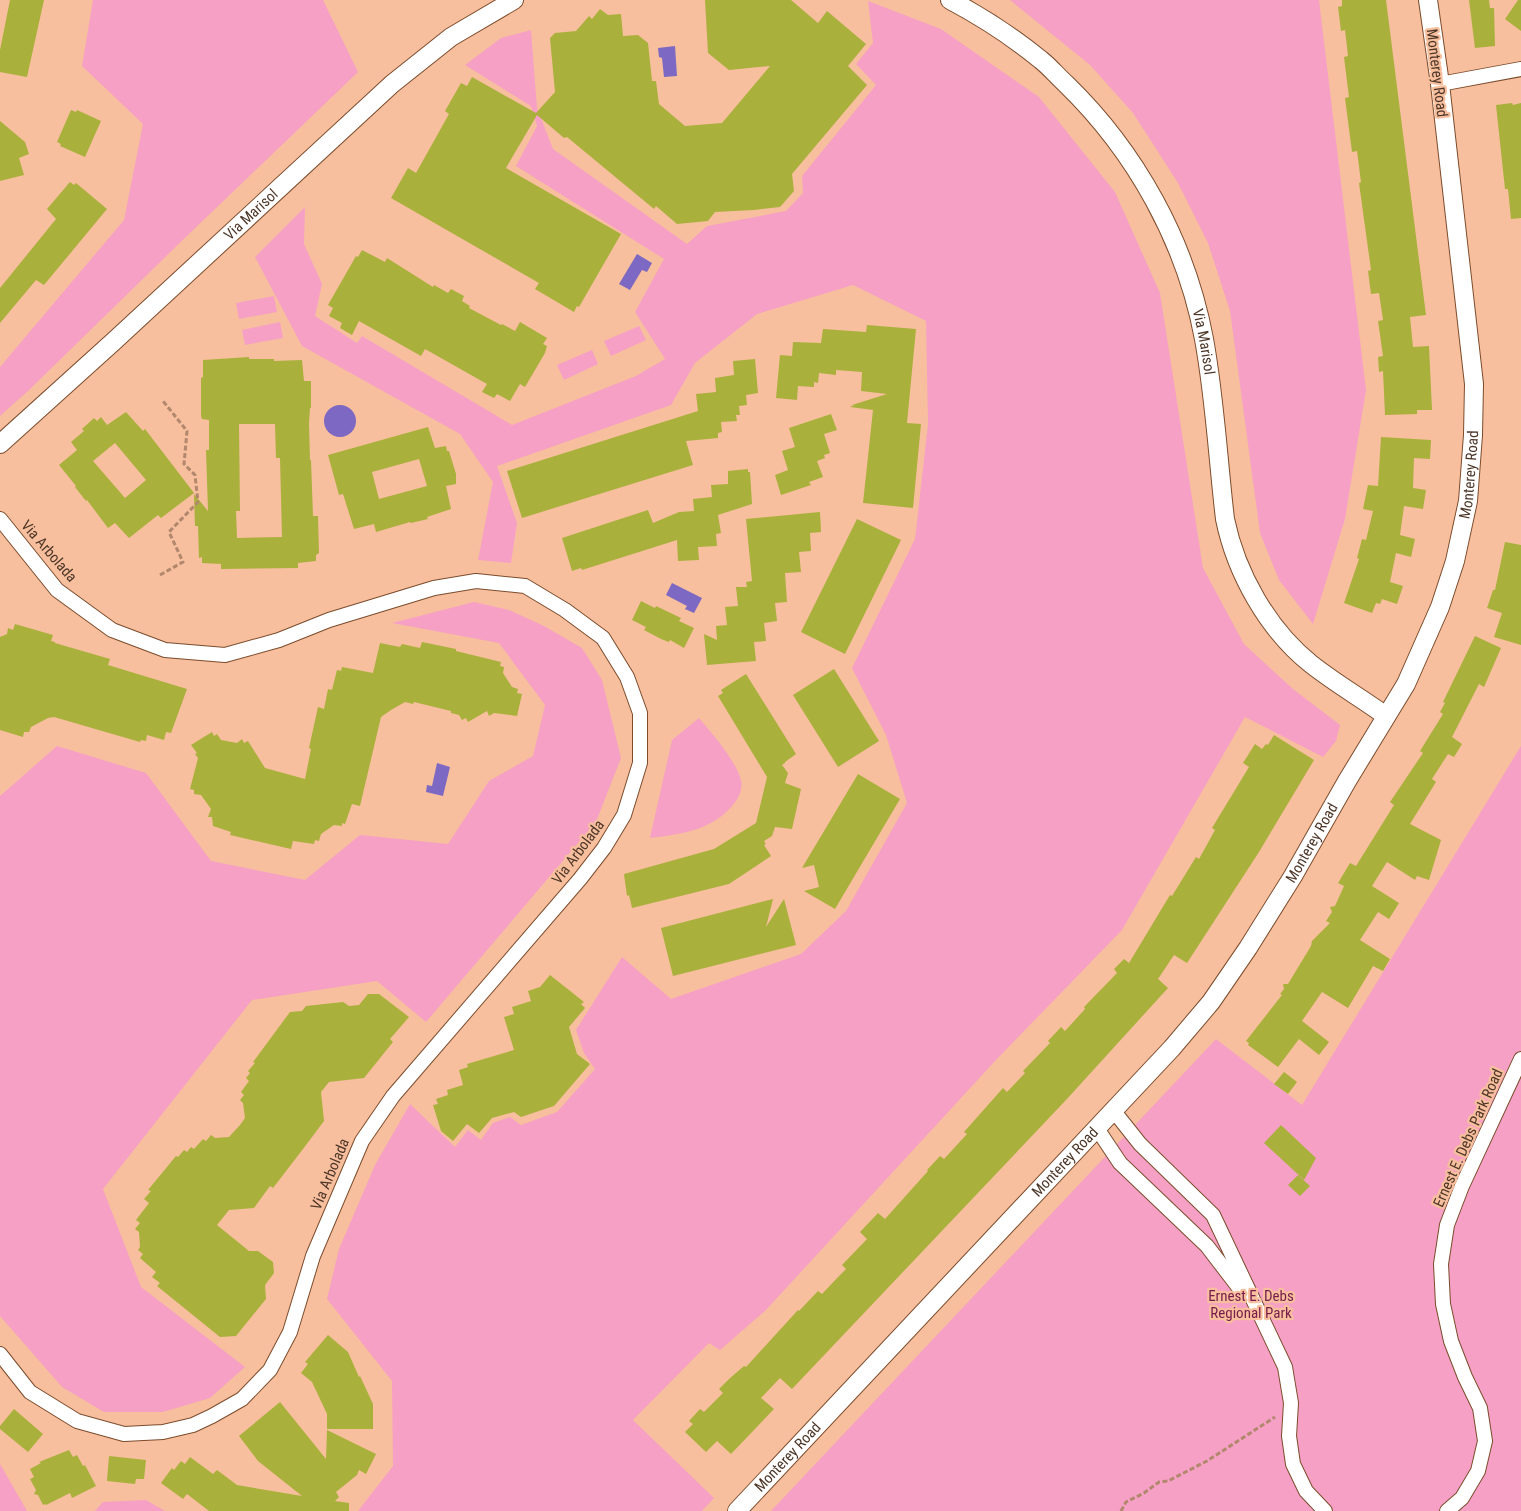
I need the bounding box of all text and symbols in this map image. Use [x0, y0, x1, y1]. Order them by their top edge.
street label: Monterey Road [1423, 28, 1451, 118]
street label: Via Marisol [220, 185, 282, 244]
street label: Via Marisol [1189, 307, 1219, 376]
street label: Monterey Road [1455, 430, 1482, 521]
street label: Via Arbolada [17, 516, 81, 586]
street label: Monterey Road [1282, 800, 1342, 886]
street label: Via Arbolada [548, 816, 608, 888]
street label: Ernest E. Debs Park Road [1429, 1066, 1507, 1210]
street label: Monterey Road [1028, 1123, 1102, 1200]
street label: Via Arbolada [307, 1136, 353, 1212]
park label: Ernest E. Debs Regional Park [1208, 1287, 1294, 1322]
street label: Monterey Road [751, 1419, 825, 1496]

